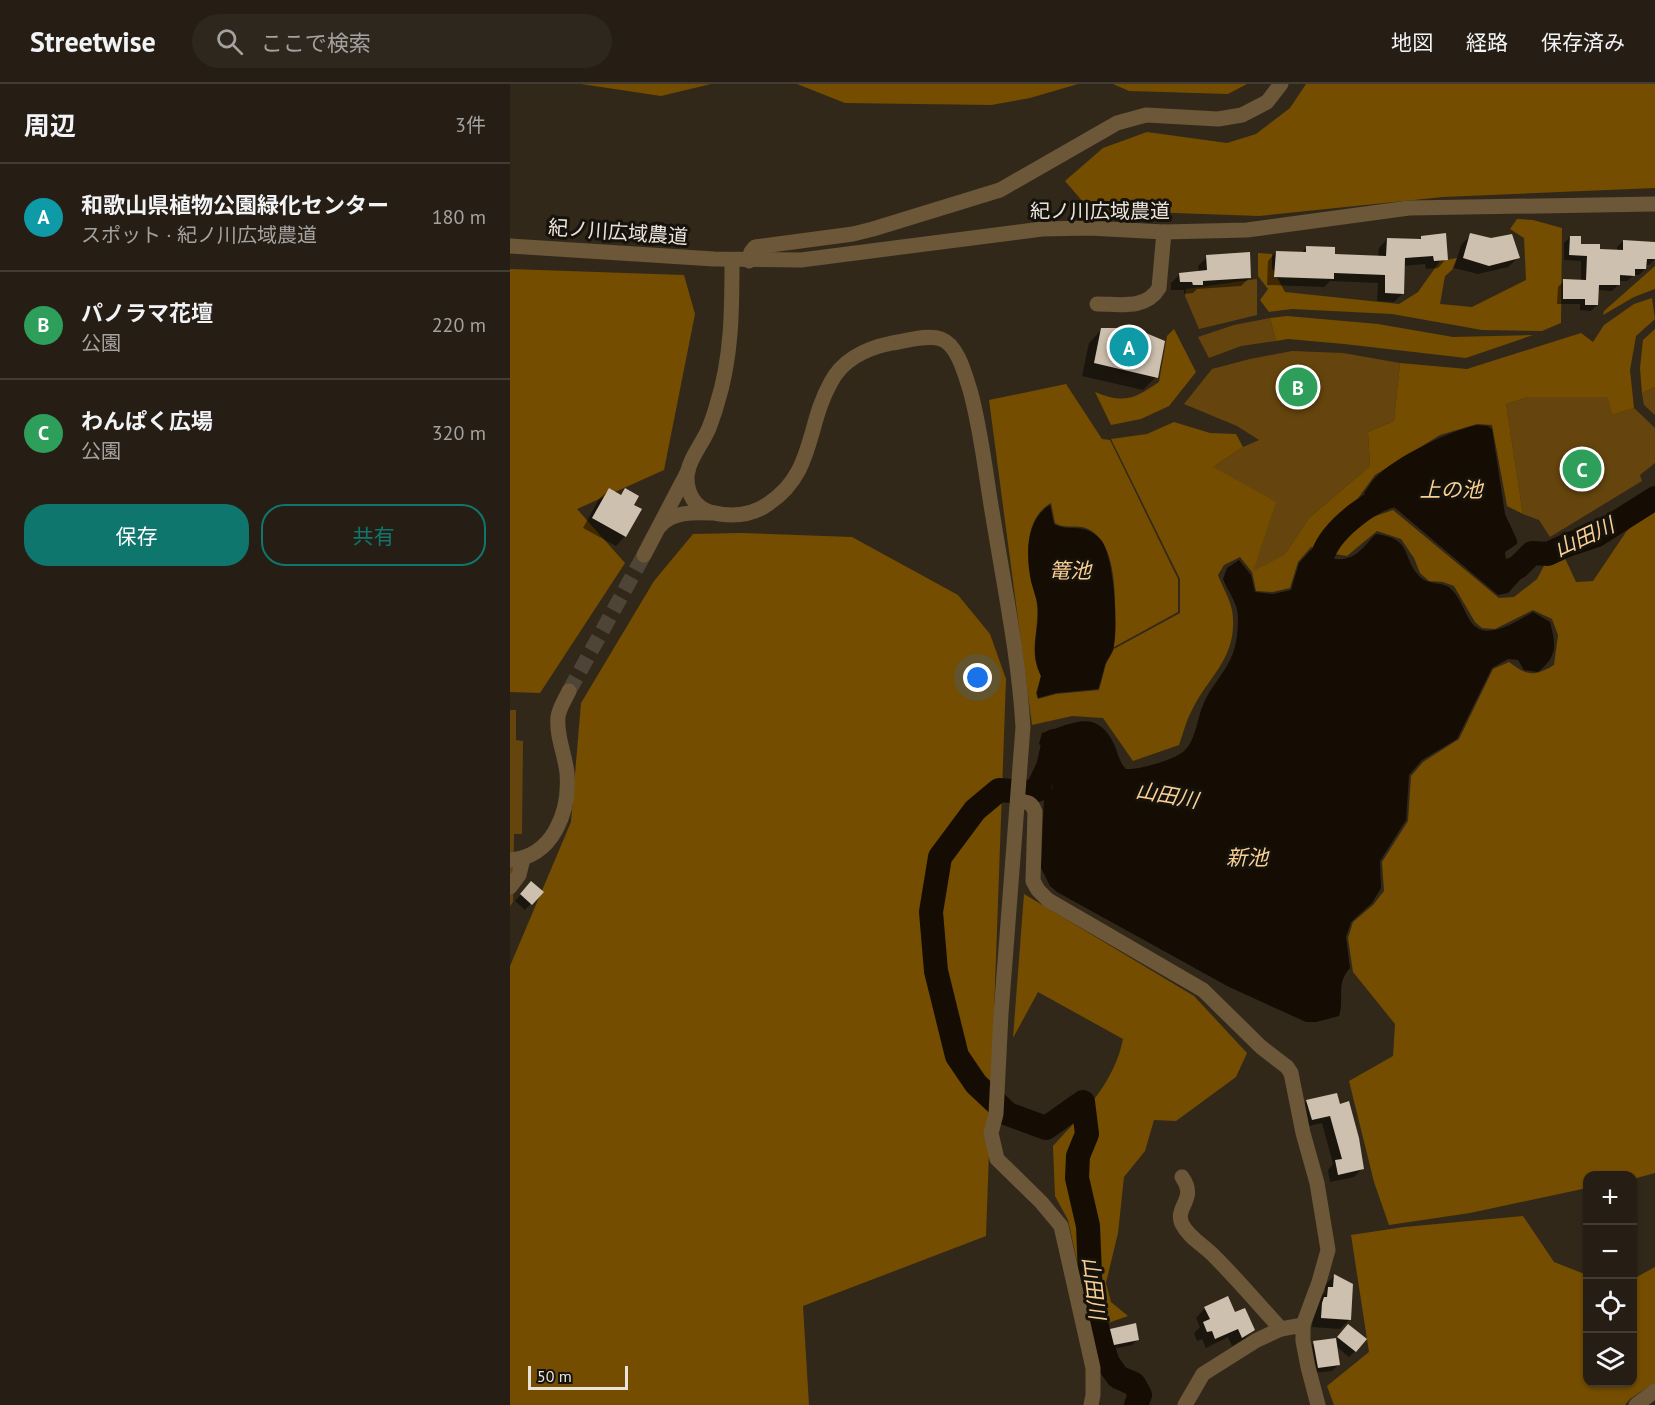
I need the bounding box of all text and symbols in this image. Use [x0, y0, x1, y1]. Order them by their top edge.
search box [192, 14, 612, 68]
text: Streetwise [30, 23, 156, 60]
icon: search [213, 25, 246, 58]
text: ここで検索 [261, 29, 371, 57]
text: 地図 [1391, 29, 1433, 56]
text: 経路 [1466, 29, 1508, 56]
text: 保存済み [1541, 29, 1625, 56]
text: 周辺 [24, 109, 76, 142]
text: 3件 [455, 112, 486, 138]
text: 和歌山県植物公園緑化センター [81, 191, 389, 219]
street label: 紀ノ川広域農道 [1030, 198, 1170, 224]
text: A [37, 204, 50, 230]
text: 180 m [432, 204, 486, 230]
street label: 紀ノ川広域農道 [547, 214, 689, 250]
text: スポット · 紀ノ川広域農道 [81, 222, 317, 248]
text: パノラマ花壇 [81, 299, 213, 327]
text: B [38, 312, 49, 338]
text: 220 m [432, 312, 486, 338]
pin: A [1110, 324, 1148, 370]
text: 公園 [81, 330, 121, 356]
pin: B [1278, 364, 1318, 410]
text: わんぱく広場 [81, 407, 213, 435]
text: C [38, 420, 49, 446]
text: 320 m [432, 420, 486, 446]
text: 公園 [81, 438, 121, 464]
pin: C [1562, 446, 1602, 492]
water label: 上の池 [1420, 476, 1484, 503]
button: 保存 [24, 504, 249, 566]
button: 共有 [261, 504, 486, 566]
water label: 山田川 [1550, 511, 1620, 563]
water label: 篭池 [1049, 557, 1093, 584]
your location [963, 663, 992, 692]
water label: 山田川 [1134, 776, 1202, 814]
water label: 新池 [1226, 844, 1270, 871]
map controls [1583, 1171, 1637, 1387]
button: + [1583, 1171, 1637, 1225]
button: − [1583, 1225, 1637, 1279]
water label: 山田川 [1077, 1255, 1111, 1323]
button: locate [1583, 1279, 1637, 1333]
button: layers [1583, 1333, 1637, 1387]
scale bar [528, 1363, 628, 1390]
text: 50 m [537, 1366, 572, 1386]

